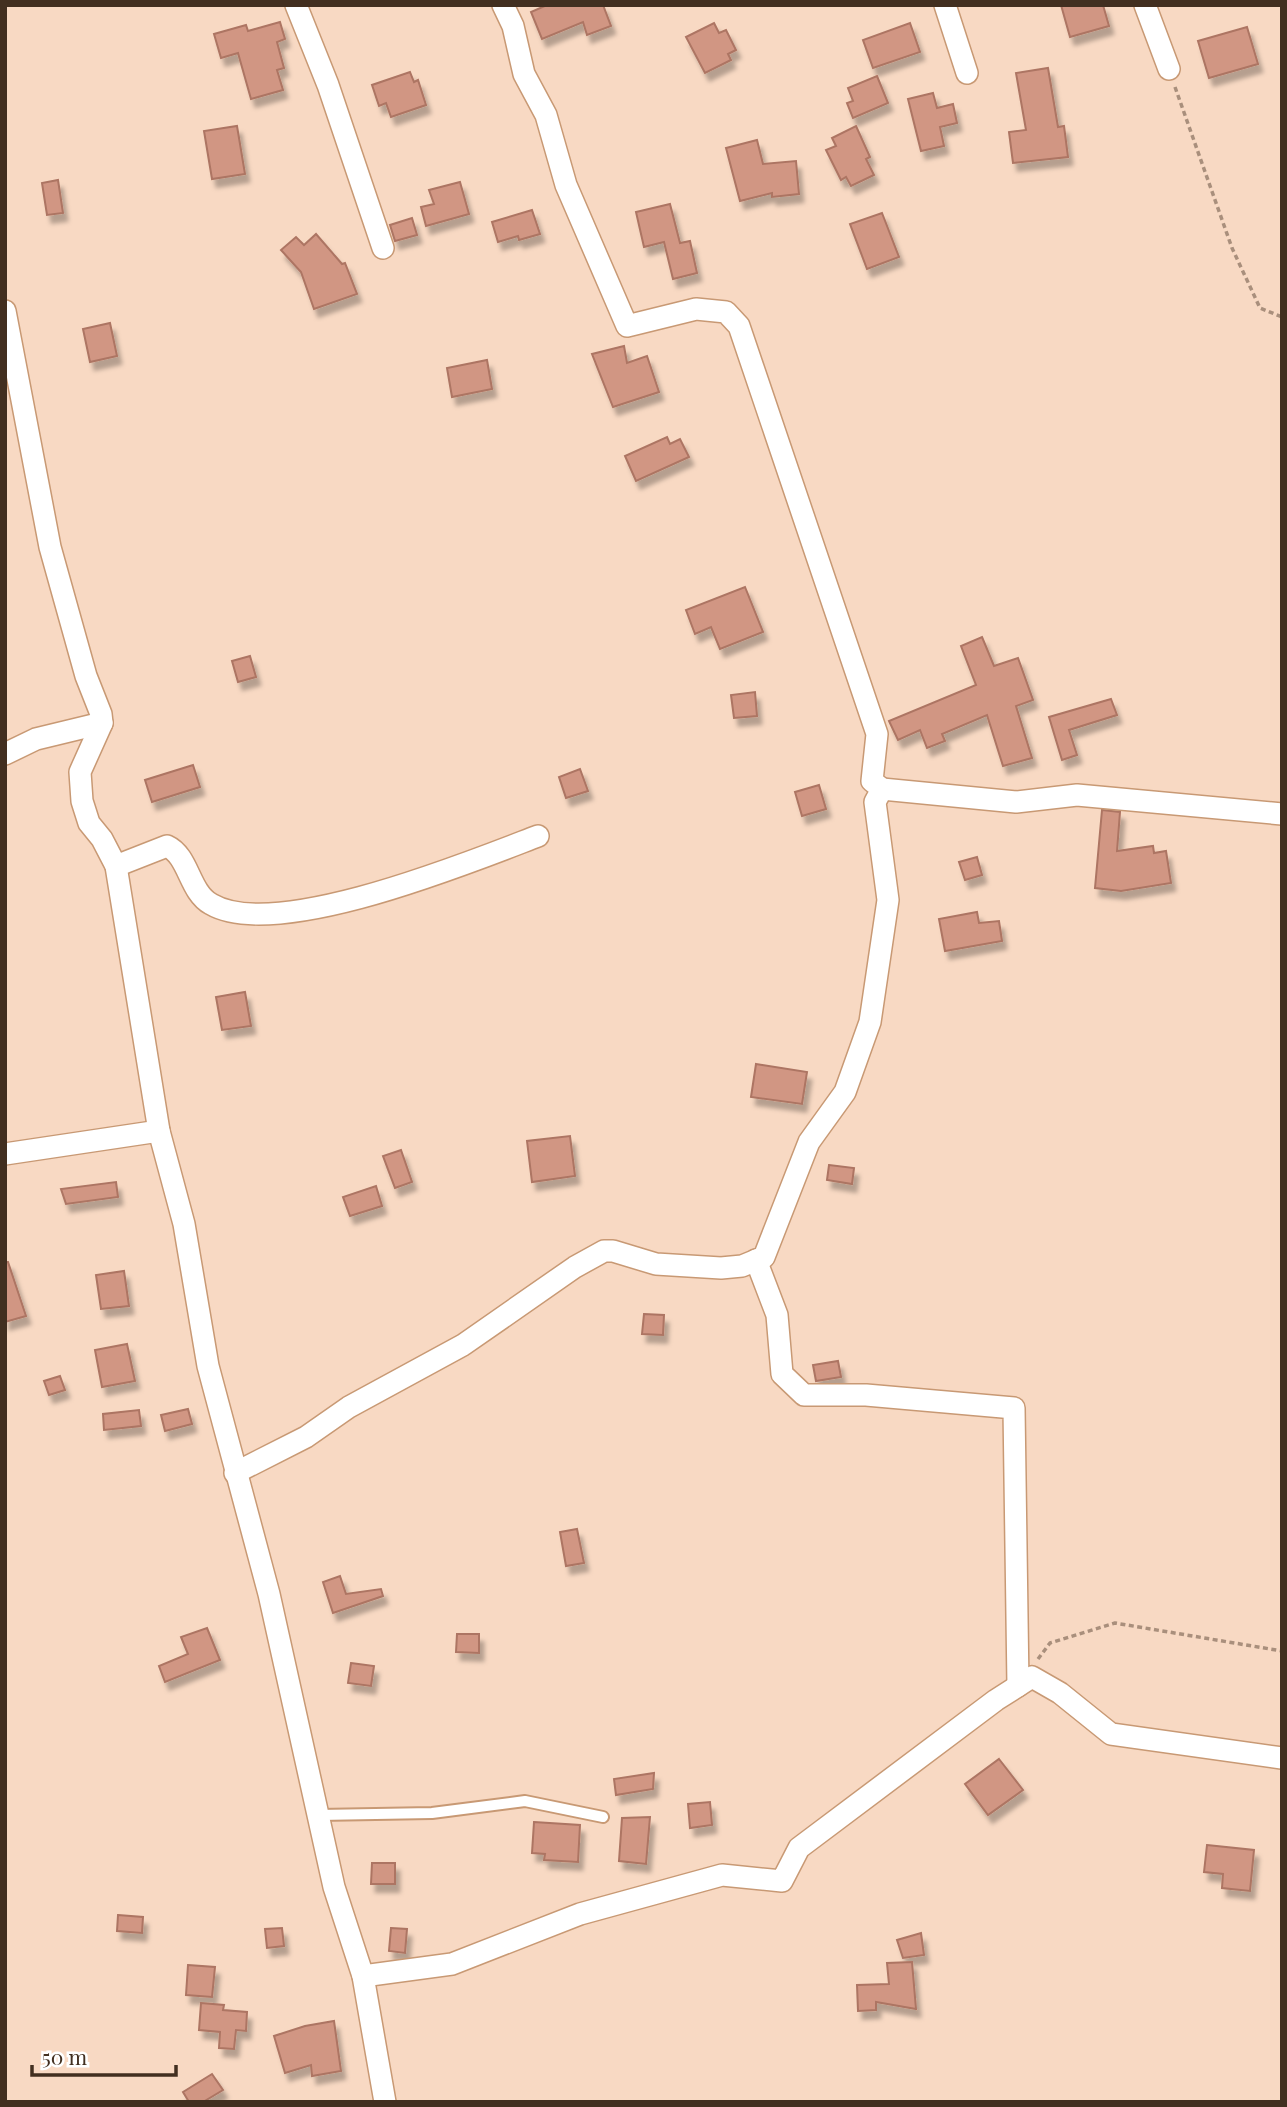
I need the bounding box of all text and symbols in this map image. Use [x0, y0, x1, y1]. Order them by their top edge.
scale bar [32, 2034, 175, 2078]
text: 50 m [42, 2042, 88, 2070]

